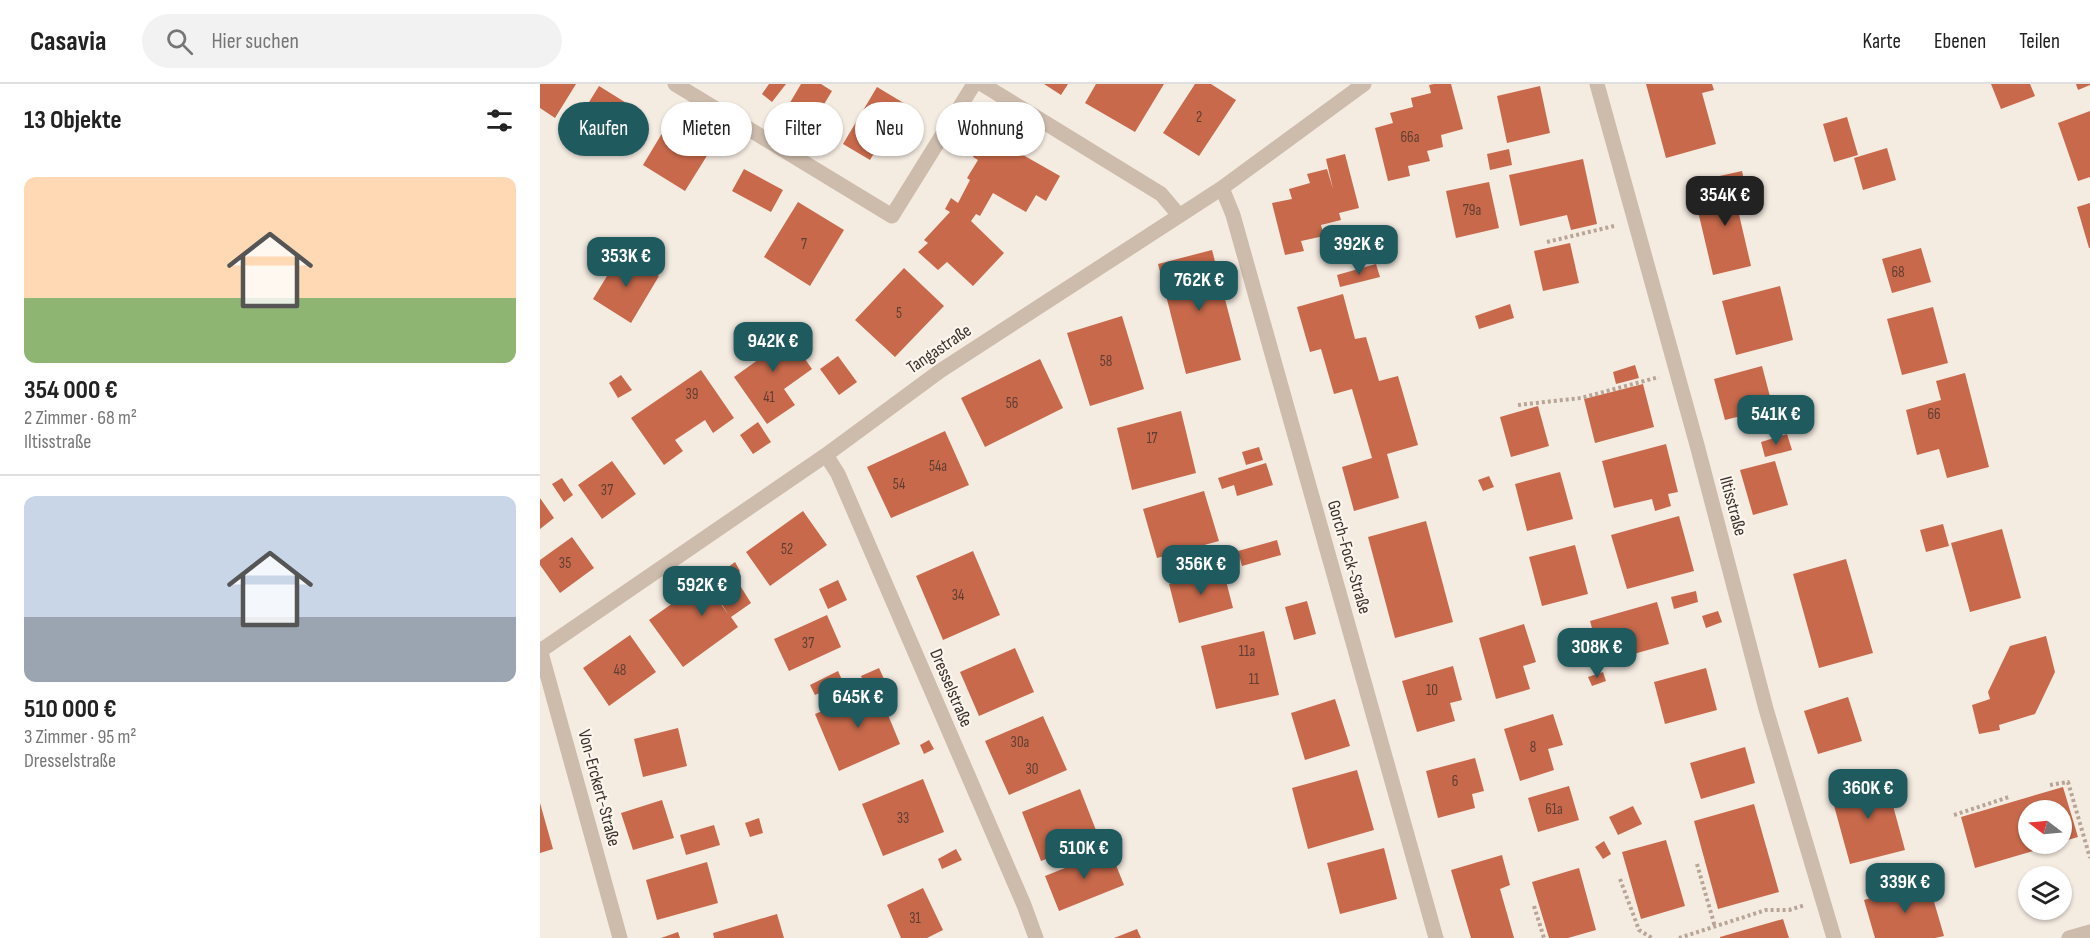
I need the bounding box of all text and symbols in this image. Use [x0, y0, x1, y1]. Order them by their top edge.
search box [142, 14, 562, 68]
text: Casavia [30, 25, 106, 58]
icon: search [163, 25, 196, 58]
text: Hier suchen [211, 28, 299, 55]
text: Karte [1863, 29, 1901, 54]
text: Ebenen [1934, 29, 1986, 54]
text: Teilen [2019, 29, 2060, 54]
chip: Kaufen [558, 102, 649, 156]
chip: Mieten [661, 102, 752, 156]
chip: Filter [764, 102, 843, 156]
chip: Neu [855, 102, 924, 156]
chip: Wohnung [936, 102, 1045, 156]
icon: filters [483, 104, 516, 137]
text: 13 Objekte [24, 105, 122, 136]
house number: 2 [1196, 108, 1202, 127]
house number: 66a [1401, 128, 1420, 147]
pin: 354K € [1676, 176, 1774, 227]
text: 354K € [1700, 183, 1750, 207]
house number: 79a [1463, 201, 1481, 220]
icon: home [216, 216, 324, 324]
pin: 392K € [1310, 225, 1408, 276]
text: 392K € [1334, 232, 1384, 256]
house number: 7 [801, 235, 807, 254]
pin: 353K € [577, 237, 675, 288]
text: 353K € [601, 244, 651, 268]
pin: 762K € [1150, 261, 1248, 312]
house number: 68 [1891, 263, 1905, 282]
text: 762K € [1174, 268, 1224, 292]
house number: 5 [896, 304, 902, 323]
street label: Tangastraße [903, 320, 975, 378]
pin: 942K € [724, 322, 822, 373]
text: 942K € [748, 329, 798, 353]
house number: 58 [1100, 352, 1112, 371]
text: 354 000 € [24, 375, 118, 406]
house number: 39 [686, 385, 698, 404]
house number: 41 [763, 388, 776, 407]
house number: 56 [1006, 394, 1018, 413]
pin: 541K € [1727, 395, 1825, 446]
text: 541K € [1751, 402, 1801, 426]
house number: 66 [1927, 405, 1941, 424]
text: 2 Zimmer · 68 m² [24, 406, 137, 430]
house number: 17 [1146, 429, 1158, 448]
text: Iltisstraße [24, 430, 91, 454]
house number: 54a [929, 457, 947, 476]
street label: Iltisstraße [1715, 474, 1751, 538]
house number: 54 [893, 475, 905, 494]
house number: 37 [601, 481, 613, 500]
street label: Gorch-Fock-Straße [1323, 498, 1375, 616]
icon: home [216, 535, 324, 643]
house number: 52 [781, 540, 793, 559]
pin: 356K € [1152, 545, 1250, 596]
text: 356K € [1176, 552, 1226, 576]
house number: 35 [559, 554, 571, 573]
pin: 592K € [653, 566, 751, 617]
text: 592K € [677, 573, 727, 597]
house number: 34 [952, 586, 964, 605]
pin: 308K € [1548, 628, 1646, 679]
house number: 37 [802, 634, 814, 653]
text: 308K € [1571, 635, 1623, 659]
house number: 11a [1239, 642, 1255, 661]
street label: Dresselstraße [925, 646, 977, 730]
house number: 48 [614, 661, 626, 680]
house number: 11 [1249, 670, 1260, 689]
pin: 645K € [809, 678, 907, 729]
house number: 10 [1426, 681, 1438, 700]
text: 645K € [833, 685, 883, 709]
text: 510 000 € [24, 694, 117, 725]
text: 3 Zimmer · 95 m² [24, 725, 137, 749]
street label: Von-Erckert-Straße [573, 727, 625, 849]
house number: 30a [1011, 733, 1030, 752]
house number: 8 [1530, 738, 1536, 757]
text: Dresselstraße [24, 749, 116, 773]
house number: 30 [1026, 760, 1038, 779]
pin: 360K € [1819, 769, 1917, 820]
house number: 6 [1452, 772, 1458, 791]
text: 360K € [1842, 776, 1894, 800]
house number: 61a [1545, 800, 1563, 819]
north arrow [2018, 800, 2072, 854]
map controls [2018, 800, 2072, 920]
house number: 33 [897, 809, 909, 828]
pin: 510K € [1035, 829, 1133, 880]
text: 510K € [1059, 836, 1109, 860]
pin: 339K € [1856, 863, 1954, 914]
button: layers [2018, 866, 2072, 920]
text: 339K € [1880, 870, 1930, 894]
house number: 31 [909, 909, 922, 928]

